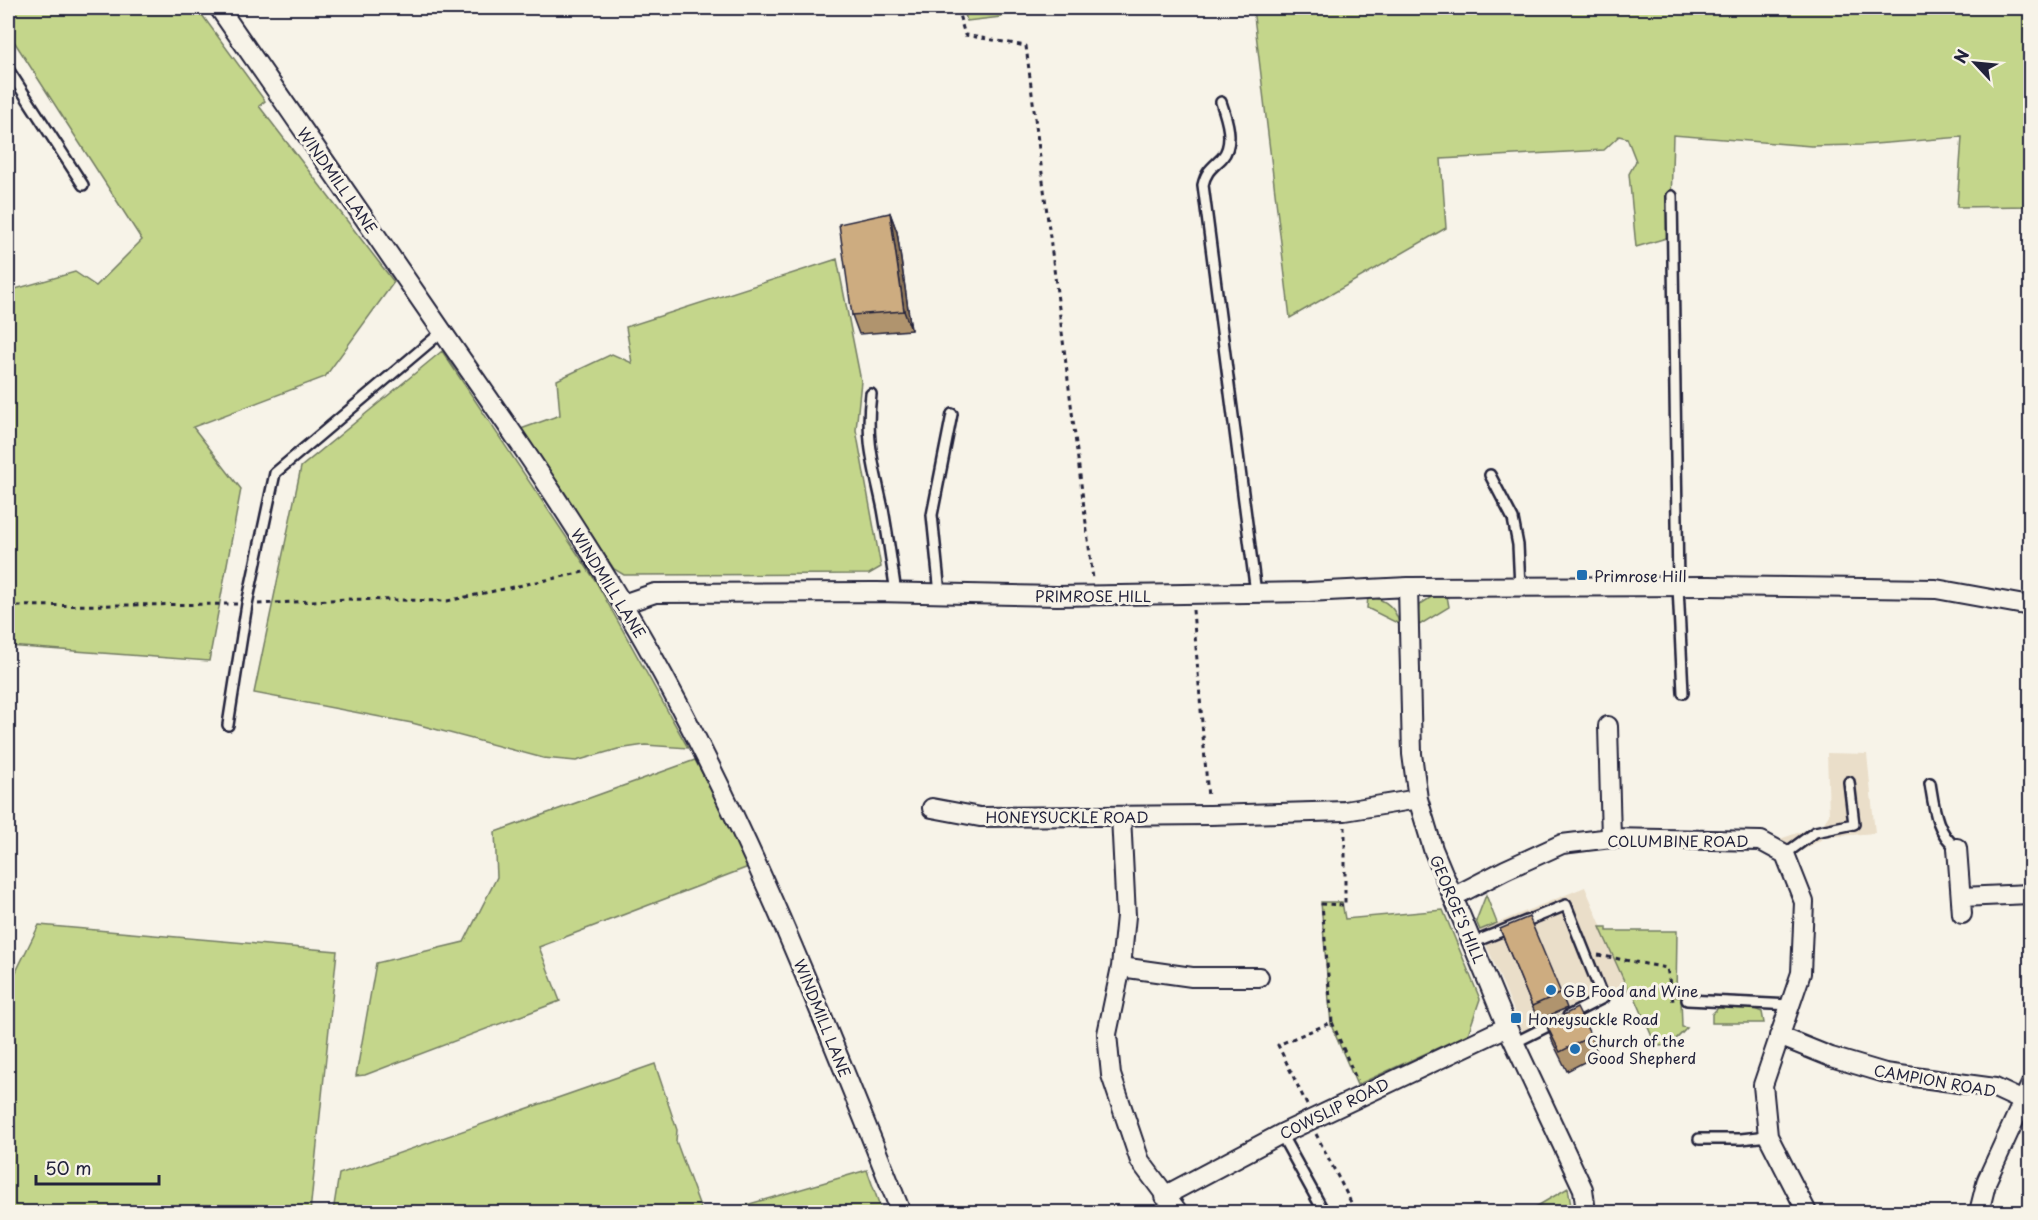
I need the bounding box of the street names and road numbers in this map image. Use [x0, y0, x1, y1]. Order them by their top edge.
street label: WINDMILL LANE [292, 122, 384, 238]
street label: WINDMILL LANE [566, 524, 652, 642]
street label: PRIMROSE HILL [1035, 584, 1151, 607]
street label: HONEYSUCKLE ROAD [986, 805, 1148, 828]
street label: COLUMBINE ROAD [1607, 829, 1749, 852]
street label: GEORGE'S HILL [1425, 851, 1491, 967]
street label: WINDMILL LANE [789, 955, 857, 1081]
street label: CAMPION ROAD [1872, 1058, 1998, 1102]
street label: COWSLIP ROAD [1275, 1072, 1393, 1144]

